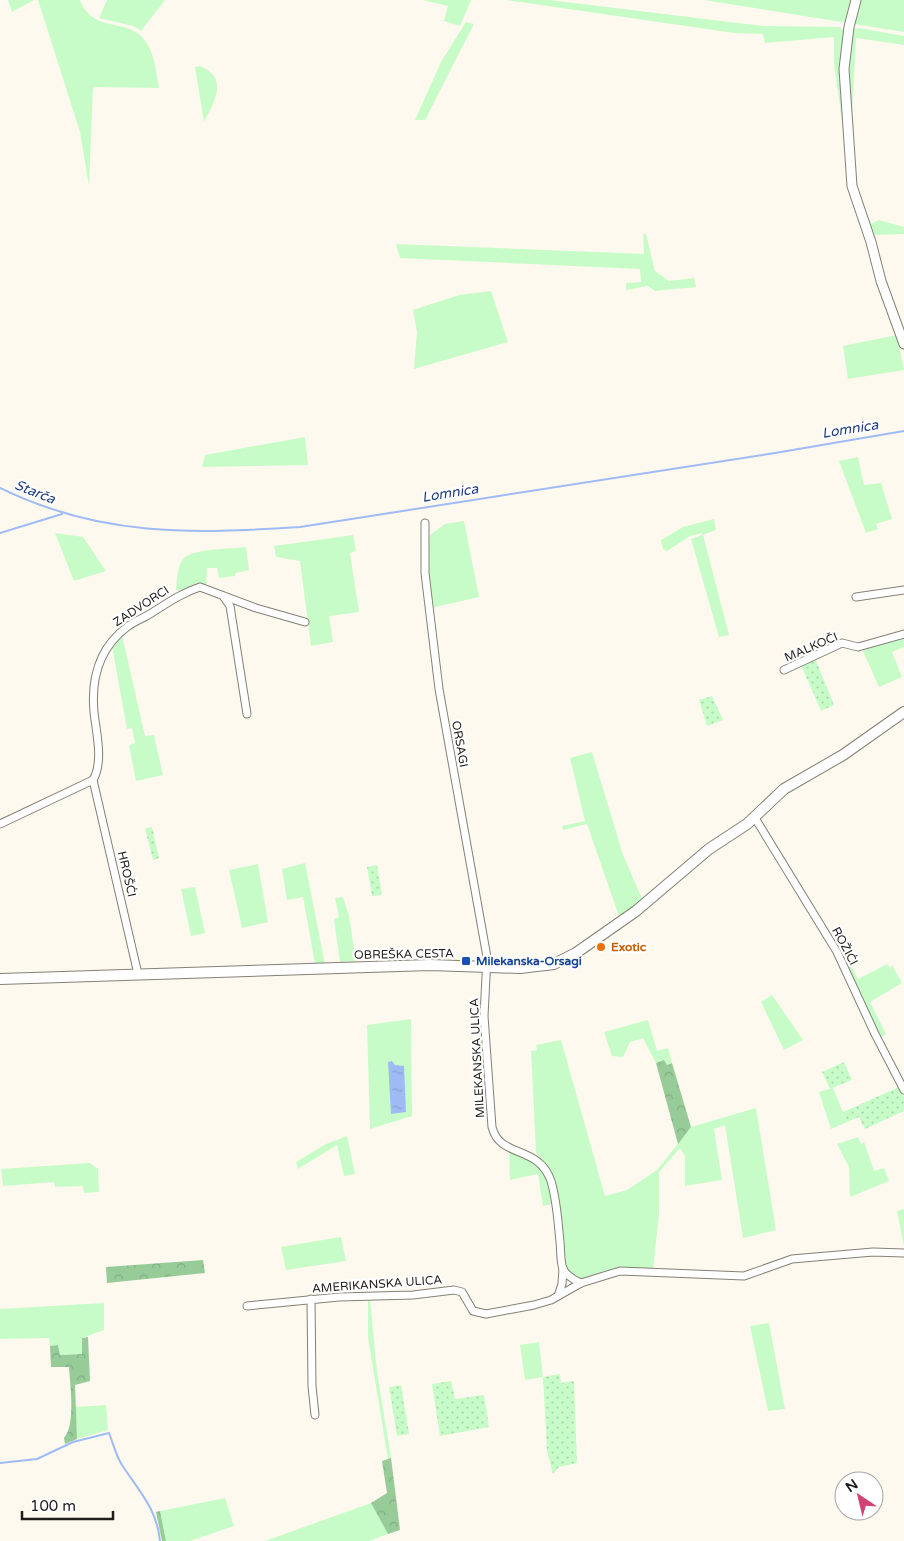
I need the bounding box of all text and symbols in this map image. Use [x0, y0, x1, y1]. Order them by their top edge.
water label: Lomnica [821, 416, 880, 442]
water label: Starča [12, 476, 59, 508]
water label: Lomnica [421, 480, 480, 506]
street label: ZADVORCI [110, 583, 172, 629]
street label: MALKOČI [782, 629, 840, 665]
street label: ORSAGI [449, 720, 471, 768]
street label: HROŠĆI [115, 850, 139, 898]
street label: ROŽIĆI [829, 925, 861, 967]
place label: Exotic [611, 940, 647, 954]
marker: Exotic [595, 941, 607, 953]
street label: OBREŠKA CESTA [354, 946, 454, 962]
place label: Milekanska-Orsagi [476, 954, 582, 969]
marker: Milekanska-Orsagi [460, 955, 472, 967]
street label: MILEKANSKA ULICA [467, 998, 487, 1118]
street label: AMERIKANSKA ULICA [311, 1272, 443, 1296]
north arrow [834, 1471, 884, 1521]
text: N [842, 1476, 861, 1496]
scale bar [22, 1488, 114, 1520]
text: 100 m [30, 1497, 76, 1515]

